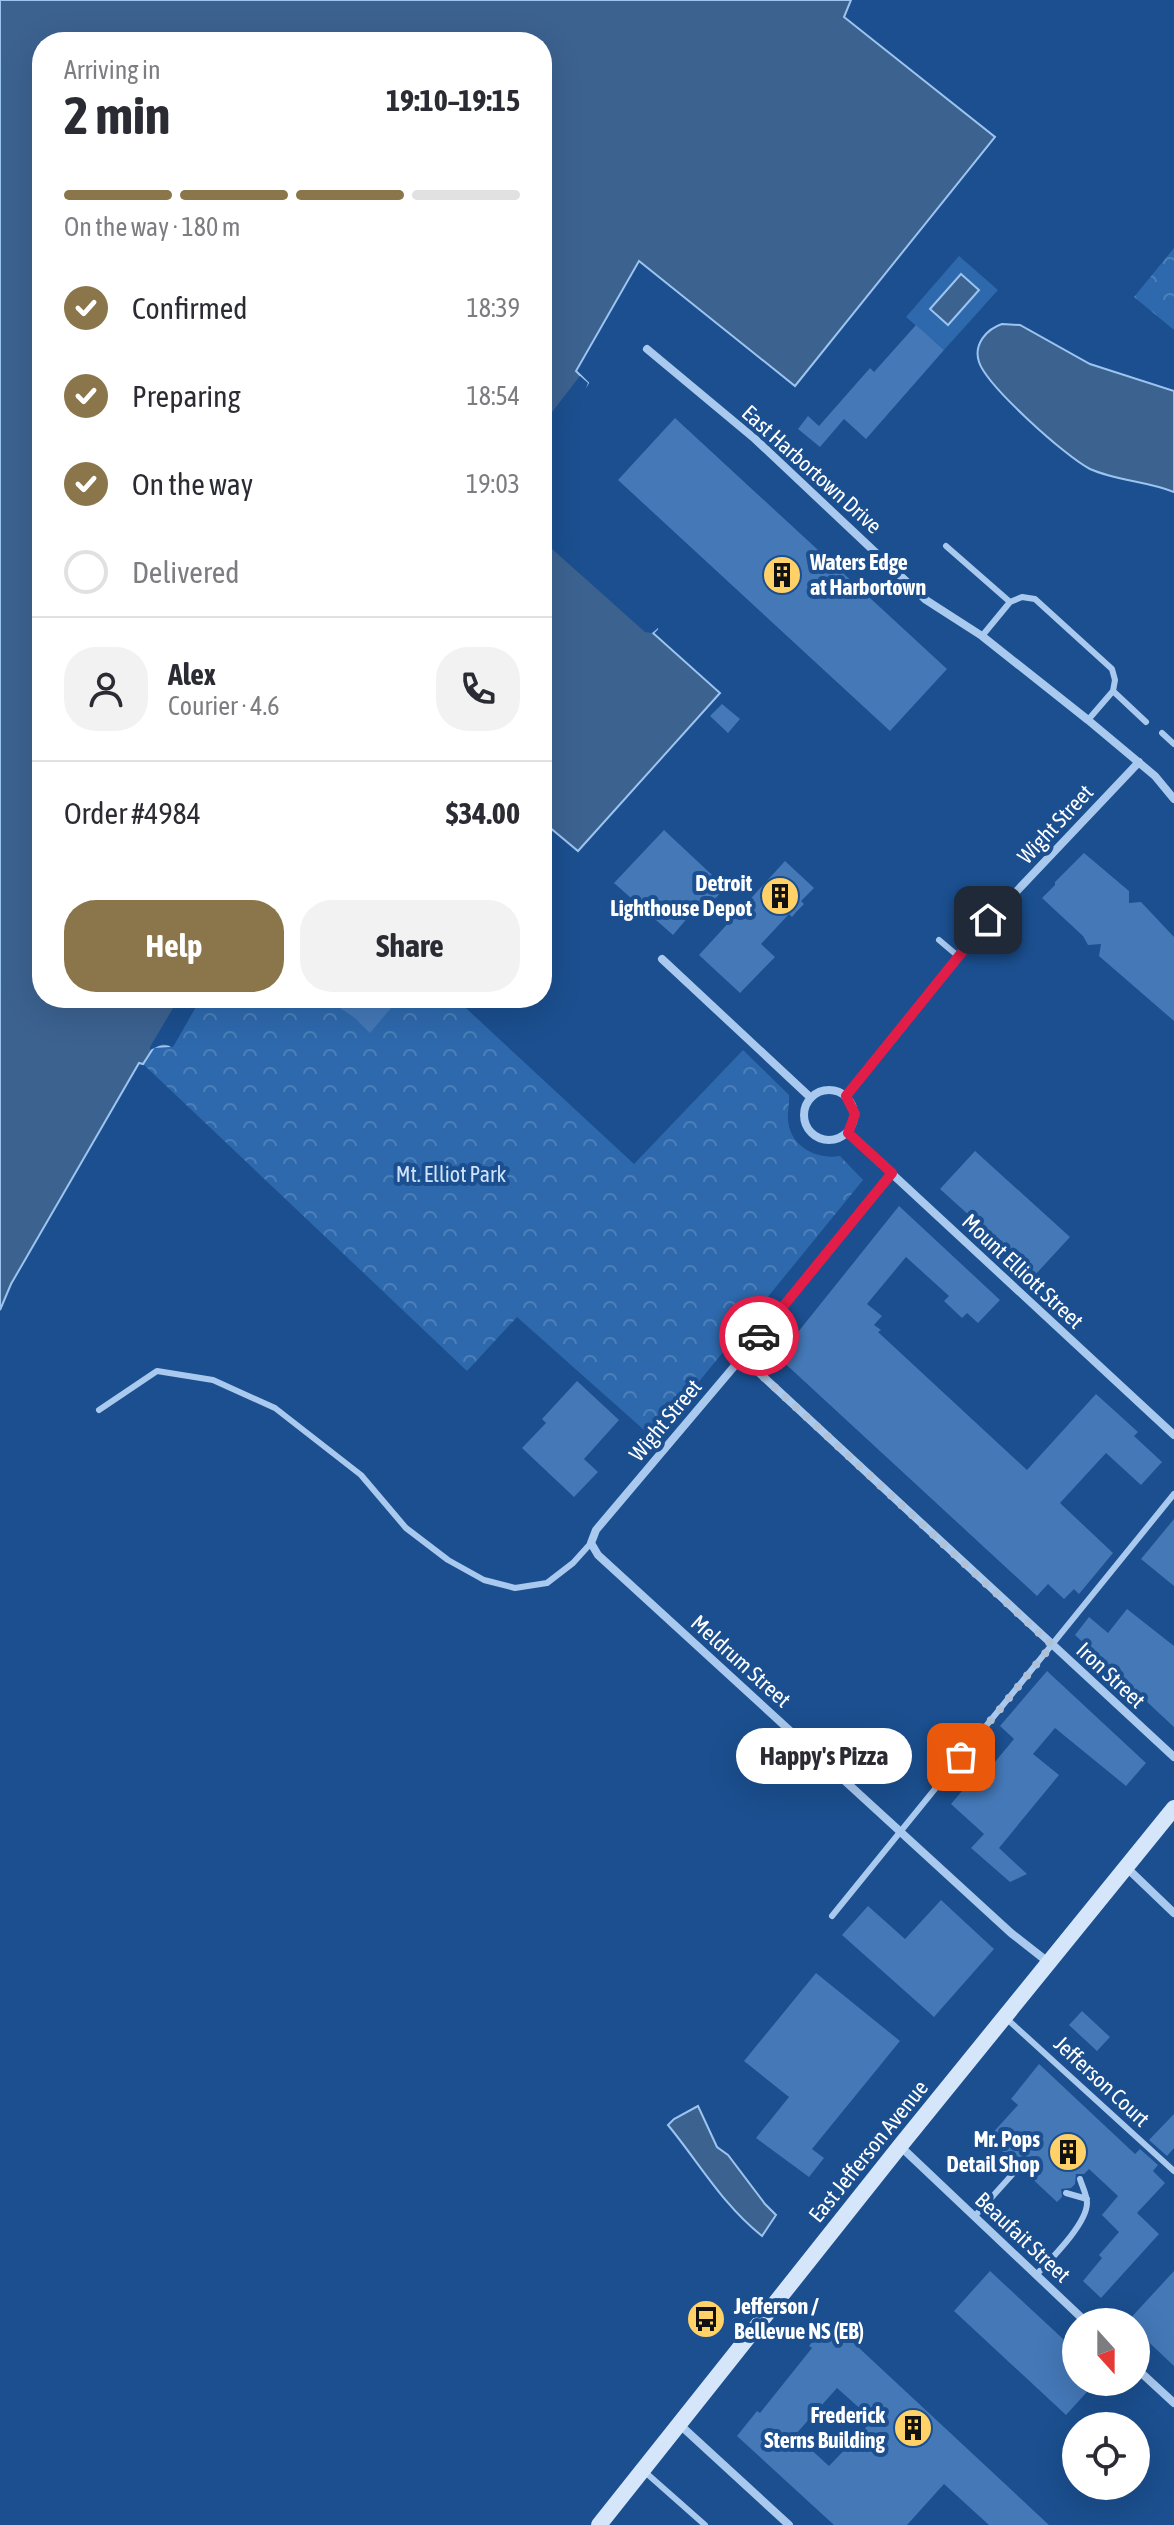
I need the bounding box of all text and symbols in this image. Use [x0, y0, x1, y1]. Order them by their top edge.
text: Arriving in [64, 55, 161, 85]
text: 19:10–19:15 [386, 83, 520, 117]
text: 2 min [64, 85, 170, 145]
text: On the way · 180 m [64, 212, 241, 242]
icon: check [64, 286, 108, 330]
text: Confirmed [132, 291, 247, 325]
text: 18:39 [466, 293, 520, 323]
icon: check [64, 374, 108, 418]
text: Preparing [132, 379, 241, 413]
text: 18:54 [466, 381, 520, 411]
street label: East Harbortown Drive [737, 399, 887, 539]
icon: check [64, 462, 108, 506]
text: On the way [132, 467, 253, 501]
text: 19:03 [466, 469, 520, 499]
place label: Waters Edge at Harbortown [809, 549, 926, 600]
building icon: Waters Edge at Harbortown [761, 554, 803, 596]
text: Delivered [132, 555, 240, 589]
button: person [64, 647, 148, 731]
button: phone [436, 647, 520, 731]
text: Alex [168, 657, 216, 691]
text: Courier · 4.6 [168, 691, 279, 721]
street label: Wight Street [1012, 779, 1098, 869]
text: Order #4984 [64, 796, 201, 830]
text: $34.00 [446, 796, 520, 830]
place label: Detroit Lighthouse Depot [610, 870, 753, 921]
building icon: Detroit Lighthouse Depot [759, 875, 801, 917]
pin [954, 886, 1022, 954]
icon: home [966, 898, 1010, 942]
button: Help [64, 900, 284, 992]
button: Share [300, 900, 520, 992]
park label: Mt. Elliot Park [396, 1161, 507, 1187]
street label: Mount Elliott Street [957, 1208, 1089, 1334]
courier [719, 1296, 799, 1376]
icon: car [737, 1314, 781, 1358]
street label: Wight Street [623, 1374, 707, 1466]
street label: Meldrum Street [686, 1610, 796, 1712]
street label: Iron Street [1071, 1637, 1151, 1713]
pin [927, 1723, 995, 1791]
callout: Happy's Pizza [737, 1729, 913, 1785]
icon: bag [939, 1735, 983, 1779]
text: Happy's Pizza [760, 1741, 888, 1771]
street label: Jefferson Court [1049, 2030, 1155, 2132]
street label: East Jefferson Avenue [803, 2075, 933, 2227]
place label: Mr. Pops Detail Shop [947, 2126, 1040, 2177]
building icon: Mr. Pops Detail Shop [1047, 2131, 1089, 2173]
street label: Beaufait Street [970, 2186, 1076, 2288]
place label: Jefferson / Bellevue NS (EB) [733, 2293, 864, 2344]
bus stop icon: Jefferson / Bellevue NS (EB) [685, 2298, 727, 2340]
north arrow [1062, 2308, 1150, 2396]
map controls [1062, 2308, 1150, 2500]
place label: Frederick Sterns Building [764, 2402, 886, 2453]
building icon: Frederick Sterns Building [892, 2407, 934, 2449]
button: locate [1062, 2412, 1150, 2500]

